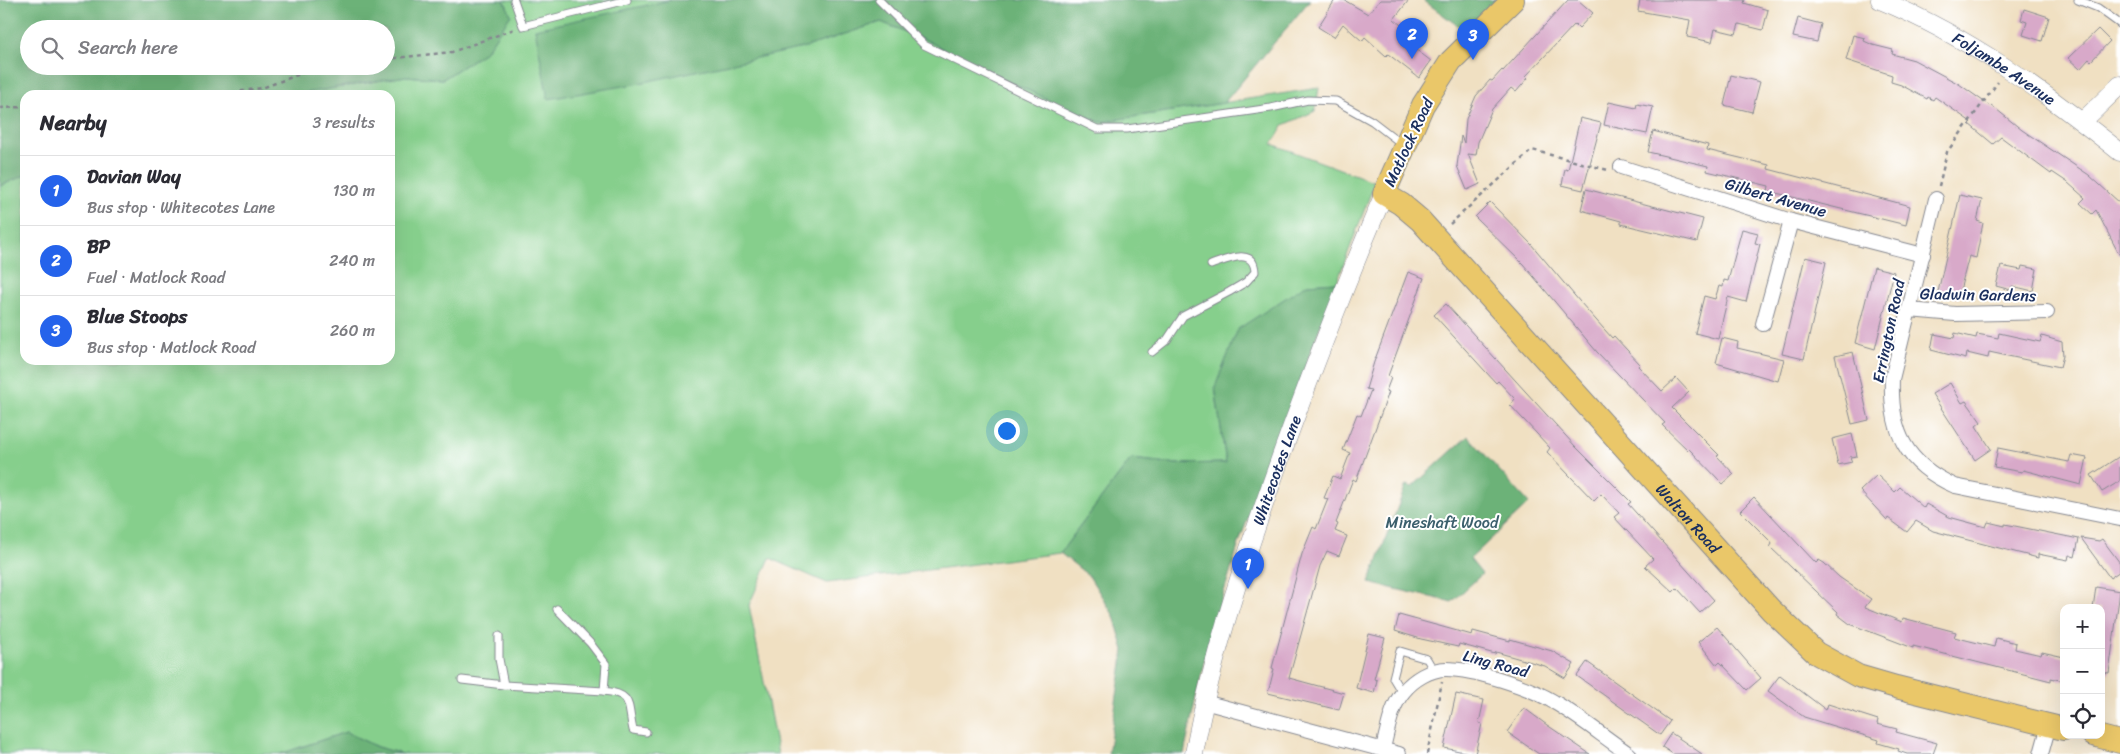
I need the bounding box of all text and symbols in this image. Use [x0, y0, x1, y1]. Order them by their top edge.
pin: 2 [1396, 18, 1428, 59]
pin: 3 [1457, 19, 1489, 60]
search box [20, 20, 395, 75]
street label: Foljambe Avenue [1947, 24, 2062, 113]
text: Search here [78, 31, 178, 64]
icon: search [38, 34, 66, 62]
street label: Matlock Road [1375, 91, 1442, 192]
text: Nearby [40, 104, 106, 142]
text: 3 results [312, 108, 375, 137]
text: Davian Way [87, 160, 181, 193]
street label: Gilbert Avenue [1722, 169, 1830, 226]
text: 1 [53, 176, 59, 205]
text: 130 m [333, 176, 375, 205]
text: Bus stop · Whitecotes Lane [87, 193, 275, 222]
text: BP [87, 230, 110, 263]
text: 2 [51, 246, 61, 275]
text: 240 m [329, 246, 375, 275]
text: Fuel · Matlock Road [87, 263, 225, 292]
street label: Errington Road [1863, 275, 1914, 386]
street label: Gladwin Gardens [1920, 279, 2037, 310]
text: Blue Stoops [87, 300, 187, 333]
text: 3 [52, 316, 60, 345]
text: 260 m [330, 316, 375, 345]
text: Bus stop · Matlock Road [87, 333, 256, 362]
street label: Whitecotes Lane [1244, 411, 1310, 529]
your location [994, 418, 1020, 444]
street label: Walton Road [1648, 476, 1729, 562]
park label: Mineshaft Wood [1386, 508, 1500, 537]
pin: 1 [1232, 548, 1264, 589]
map controls [2060, 604, 2105, 739]
button: + [2060, 604, 2105, 649]
street label: Ling Road [1460, 641, 1533, 687]
button: − [2060, 649, 2105, 694]
button: locate [2060, 694, 2105, 739]

